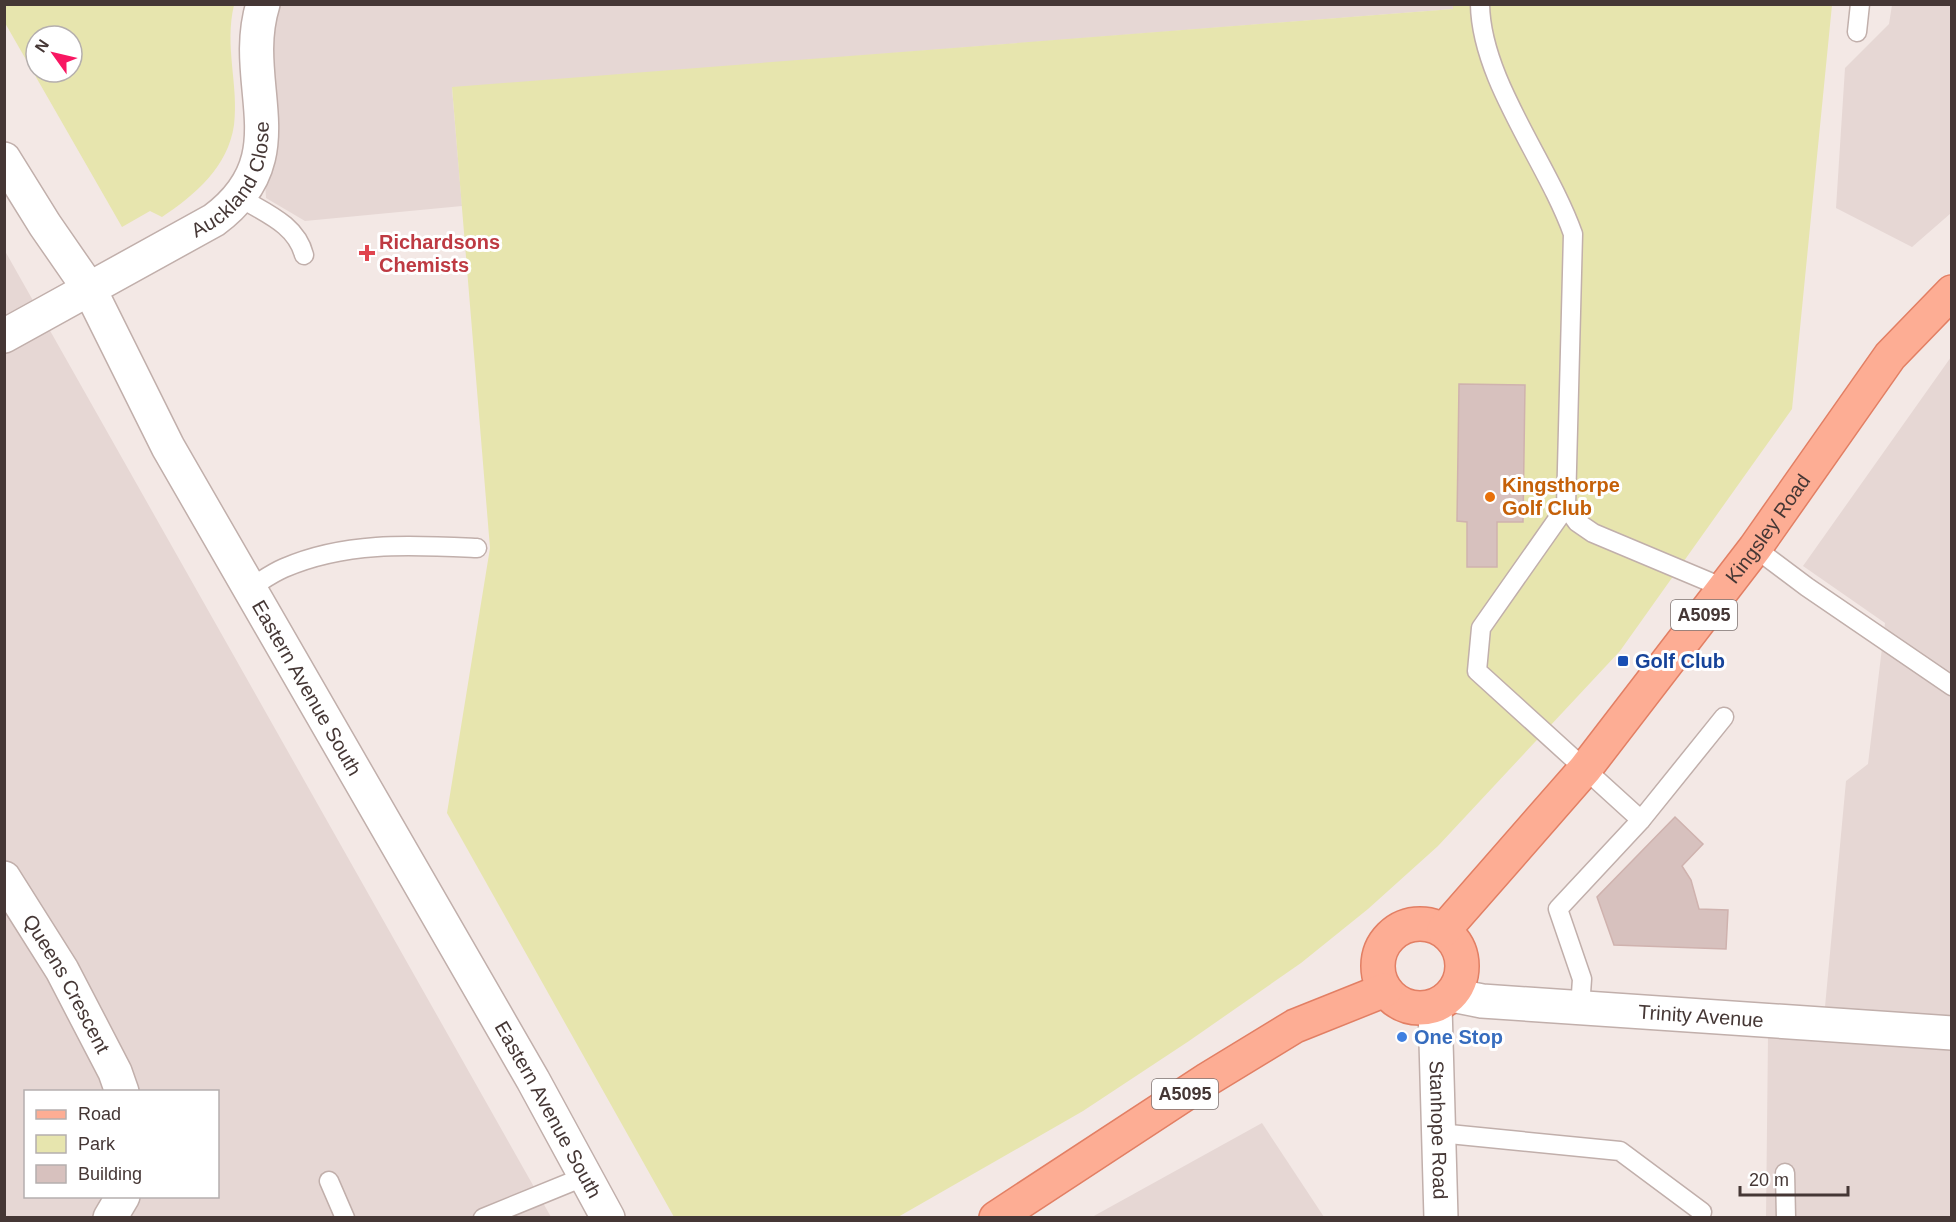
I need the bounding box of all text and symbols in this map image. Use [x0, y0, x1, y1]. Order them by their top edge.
north arrow [24, 24, 84, 84]
text: N [32, 36, 52, 55]
street label: Auckland Close [187, 121, 273, 241]
place label: Richardsons Chemists [379, 231, 500, 276]
marker: Richardsons Chemists [360, 246, 374, 260]
street label: Kingsley Road [1721, 470, 1814, 587]
place label: Kingsthorpe Golf Club [1502, 474, 1620, 519]
marker: Kingsthorpe Golf Club [1483, 490, 1497, 504]
street label: Eastern Avenue South [248, 596, 366, 779]
road number: A5095 [1671, 600, 1737, 630]
place label: Golf Club [1635, 650, 1725, 672]
marker: Golf Club [1616, 654, 1630, 668]
street label: Queens Crescent [19, 910, 114, 1057]
street label: Trinity Avenue [1637, 1001, 1764, 1031]
street label: Eastern Avenue South [490, 1017, 606, 1202]
place label: One Stop [1414, 1026, 1503, 1048]
marker: One Stop [1395, 1030, 1409, 1044]
street label: Stanhope Road [1426, 1060, 1451, 1200]
road number: A5095 [1152, 1079, 1218, 1109]
legend [24, 1090, 219, 1198]
text: Road [78, 1104, 121, 1124]
text: Park [78, 1134, 116, 1154]
scale bar [1740, 1159, 1848, 1197]
text: Building [78, 1164, 142, 1184]
text: 20 m [1749, 1170, 1789, 1190]

